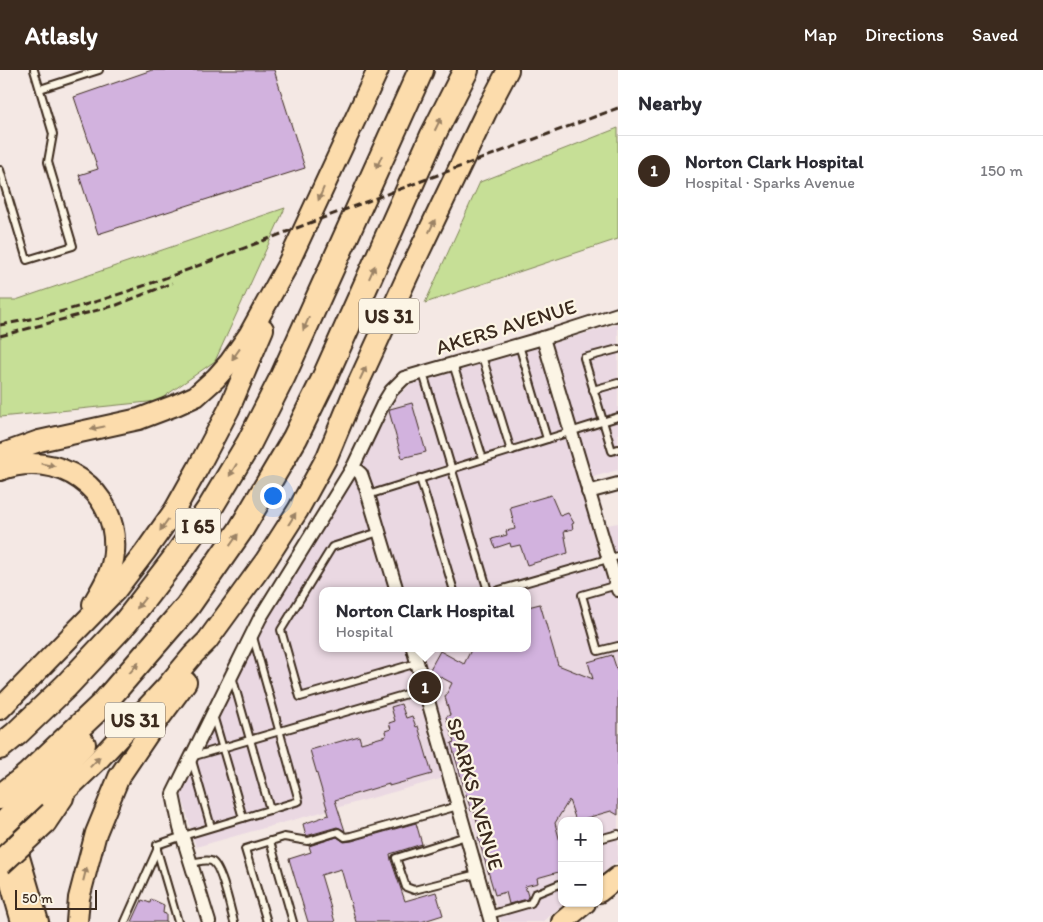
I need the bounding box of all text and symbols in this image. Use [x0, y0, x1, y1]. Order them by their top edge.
text: Atlasly [25, 21, 98, 50]
text: Map [804, 24, 837, 46]
text: Directions [865, 24, 944, 46]
text: Saved [972, 24, 1018, 46]
text: Nearby [638, 90, 702, 115]
one-way arrow [435, 117, 443, 131]
text: Norton Clark Hospital [685, 150, 864, 173]
one-way arrow [375, 155, 383, 169]
text: 1 [650, 161, 658, 180]
text: 150 m [980, 161, 1023, 180]
text: Hospital · Sparks Avenue [685, 173, 855, 192]
one-way arrow [316, 187, 324, 201]
one-way arrow [428, 218, 436, 233]
one-way arrow [368, 265, 376, 279]
street label: AKERS AVENUE [433, 293, 579, 360]
road number: US 31 [359, 298, 419, 334]
one-way arrow [301, 317, 310, 332]
one-way arrow [231, 347, 241, 361]
one-way arrow [360, 366, 368, 380]
one-way arrow [89, 424, 105, 432]
one-way arrow [40, 462, 56, 470]
one-way arrow [229, 463, 238, 476]
your location [260, 483, 286, 509]
road number: I 65 [176, 508, 220, 544]
one-way arrow [288, 512, 297, 525]
one-way arrow [159, 518, 169, 531]
one-way arrow [229, 533, 239, 547]
popup [319, 587, 531, 652]
one-way arrow [135, 596, 146, 609]
text: Norton Clark Hospital [336, 599, 514, 622]
text: Hospital [336, 622, 393, 641]
one-way arrow [128, 662, 140, 674]
pin: 1 [409, 668, 441, 706]
road number: US 31 [105, 702, 165, 738]
street label: SPARKS AVENUE [442, 715, 509, 873]
one-way arrow [89, 757, 101, 769]
map controls [558, 817, 603, 907]
button: + [558, 817, 603, 862]
button: − [558, 862, 603, 907]
one-way arrow [82, 867, 90, 882]
scale bar [15, 887, 98, 910]
text: 50 m [22, 890, 53, 907]

